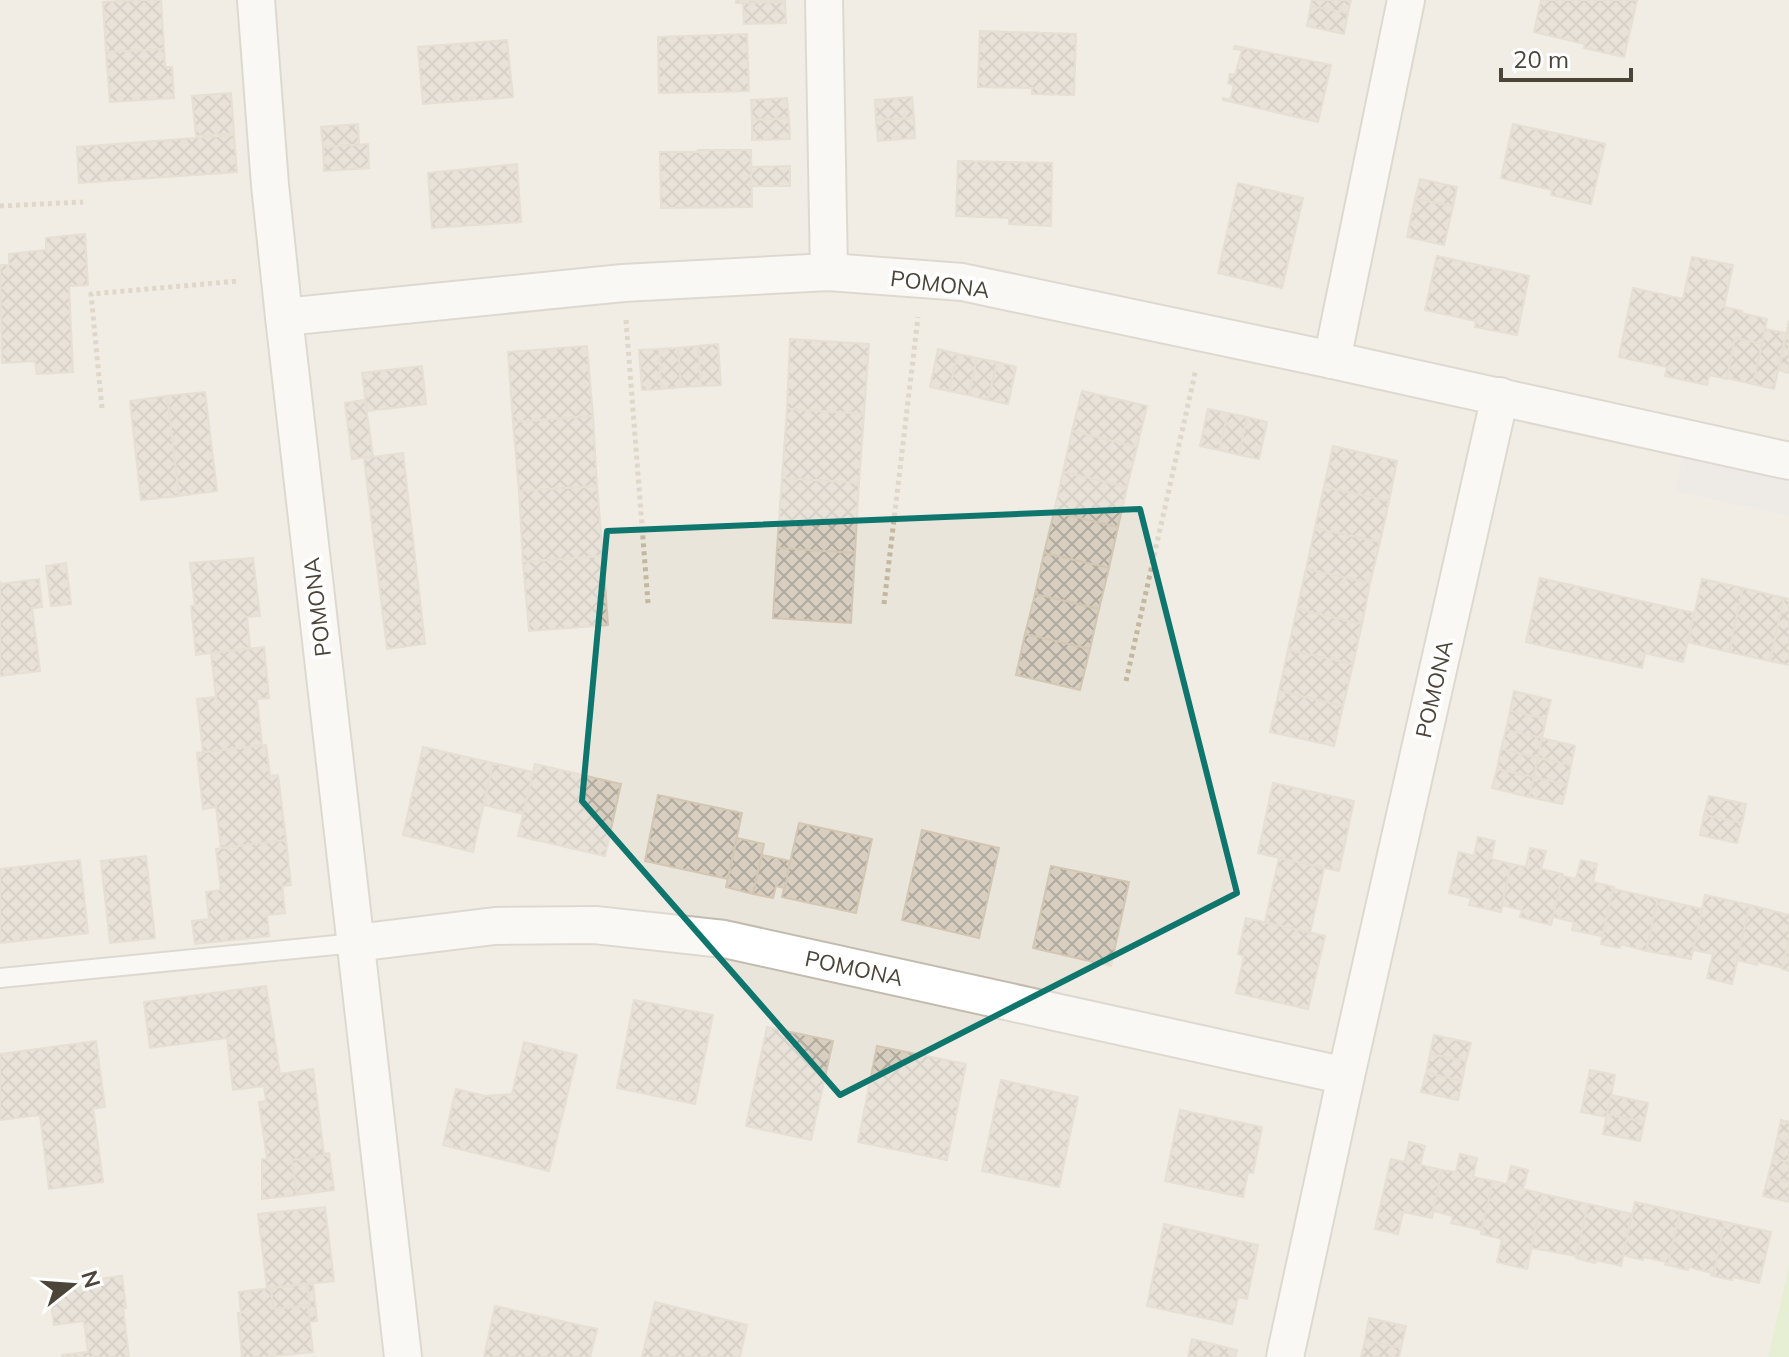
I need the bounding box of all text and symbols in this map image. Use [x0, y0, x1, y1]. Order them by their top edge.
scale bar [1501, 32, 1631, 82]
text: 20 m [1513, 44, 1569, 74]
street label: POMONA [889, 264, 991, 304]
street label: POMONA [297, 556, 337, 658]
street label: POMONA [1409, 637, 1459, 741]
street label: POMONA [802, 944, 906, 992]
north arrow [32, 1245, 112, 1325]
text: N [75, 1267, 107, 1291]

